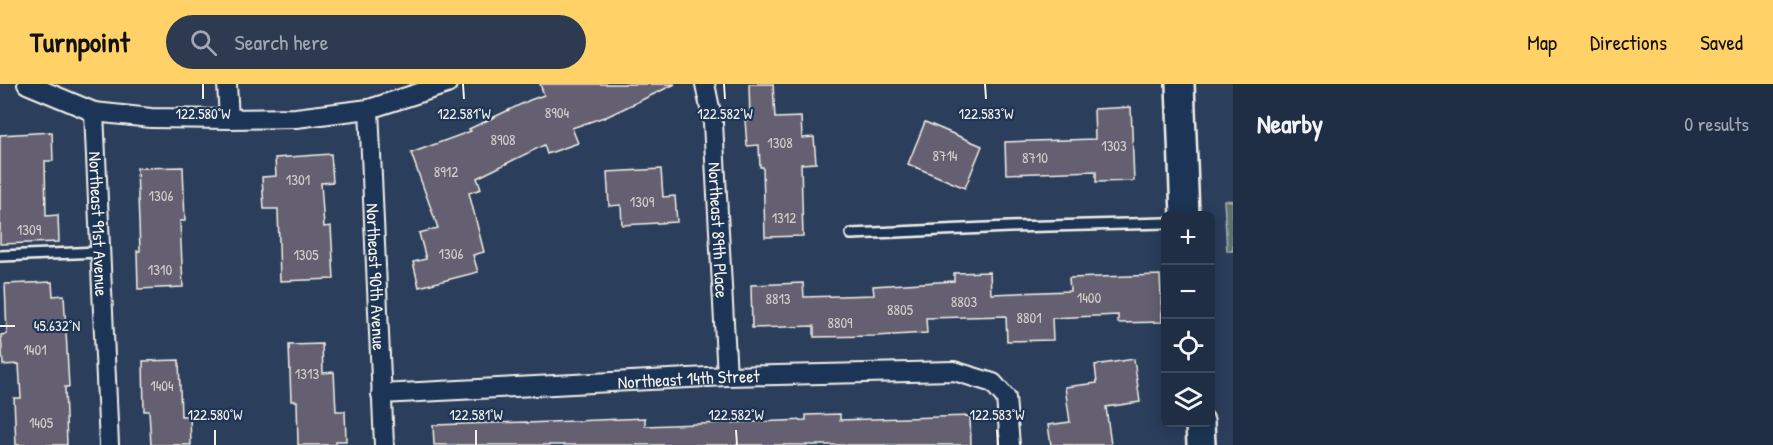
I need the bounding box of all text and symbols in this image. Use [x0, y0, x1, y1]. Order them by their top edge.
search box [166, 15, 586, 69]
text: Turnpoint [30, 23, 130, 61]
icon: search [187, 26, 220, 59]
text: Search here [235, 27, 329, 57]
text: Map [1527, 28, 1557, 57]
text: Directions [1590, 28, 1667, 57]
text: Saved [1700, 28, 1743, 57]
house number: 8904 [545, 102, 570, 123]
text: 122.580°W [176, 103, 231, 124]
text: 122.581°W [437, 103, 492, 124]
text: 122.582°W [697, 103, 753, 124]
text: 122.583°W [959, 103, 1014, 124]
text: Nearby [1257, 106, 1323, 141]
text: 0 results [1684, 110, 1749, 137]
house number: 8908 [490, 129, 516, 150]
house number: 1308 [767, 132, 793, 153]
house number: 1303 [1101, 135, 1127, 156]
house number: 8714 [933, 145, 958, 166]
house number: 8710 [1022, 147, 1048, 168]
street label: Northeast 91st Avenue [83, 151, 115, 297]
house number: 8912 [434, 161, 458, 182]
street label: Northeast 89th Place [703, 161, 735, 299]
house number: 1301 [286, 169, 310, 190]
house number: 1306 [149, 185, 173, 206]
house number: 1309 [630, 191, 655, 212]
street label: Northeast 90th Avenue [361, 203, 392, 351]
house number: 1312 [772, 207, 796, 228]
map controls [1161, 211, 1215, 427]
button: + [1161, 211, 1215, 265]
house number: 1309 [17, 219, 42, 240]
house number: 1306 [439, 243, 463, 264]
house number: 1305 [293, 244, 319, 265]
house number: 1310 [148, 259, 172, 280]
button: − [1161, 265, 1215, 319]
house number: 1400 [1077, 287, 1102, 308]
house number: 8813 [765, 288, 791, 309]
house number: 8803 [951, 291, 977, 312]
house number: 8805 [887, 299, 914, 320]
house number: 8801 [1016, 307, 1042, 328]
house number: 8809 [827, 312, 853, 333]
text: 45.632°N [34, 315, 80, 336]
button: locate [1161, 319, 1215, 373]
house number: 1401 [23, 339, 47, 360]
house number: 1313 [295, 363, 319, 384]
street label: Northeast 14th Street [617, 363, 761, 394]
button: layers [1161, 373, 1215, 427]
house number: 1404 [150, 375, 174, 396]
text: 122.580°W [188, 404, 243, 425]
text: 122.581°W [449, 404, 504, 425]
text: 122.582°W [708, 404, 764, 425]
text: 122.583°W [970, 404, 1025, 425]
house number: 1405 [29, 412, 54, 433]

